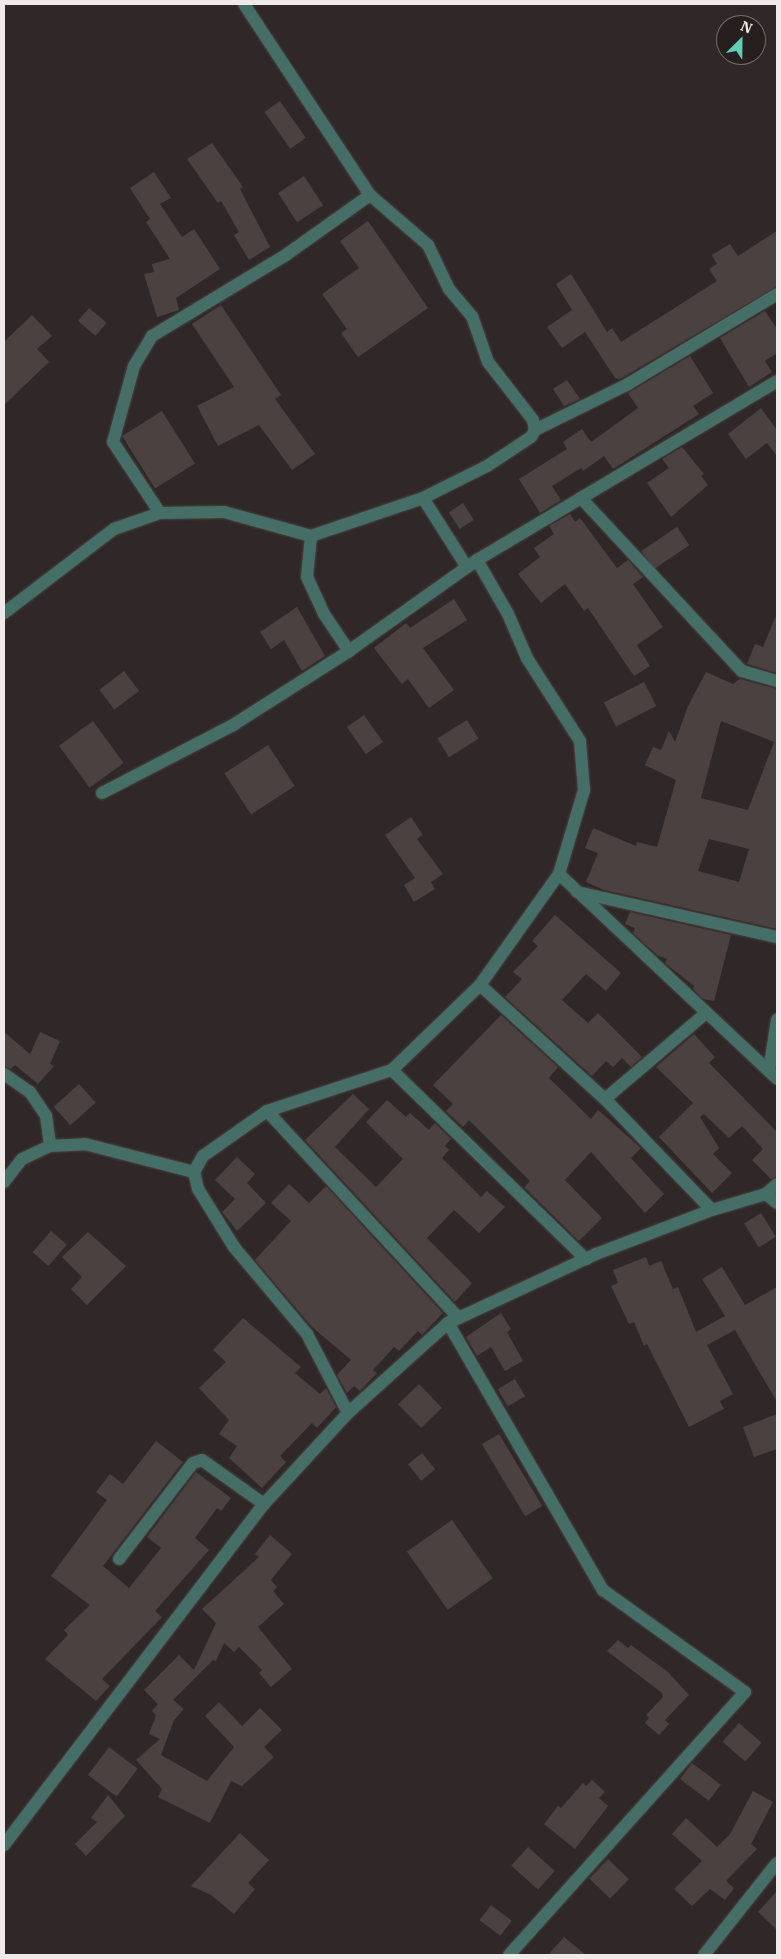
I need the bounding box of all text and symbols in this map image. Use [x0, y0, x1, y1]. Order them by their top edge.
north arrow [716, 15, 766, 65]
text: N [738, 17, 755, 38]

